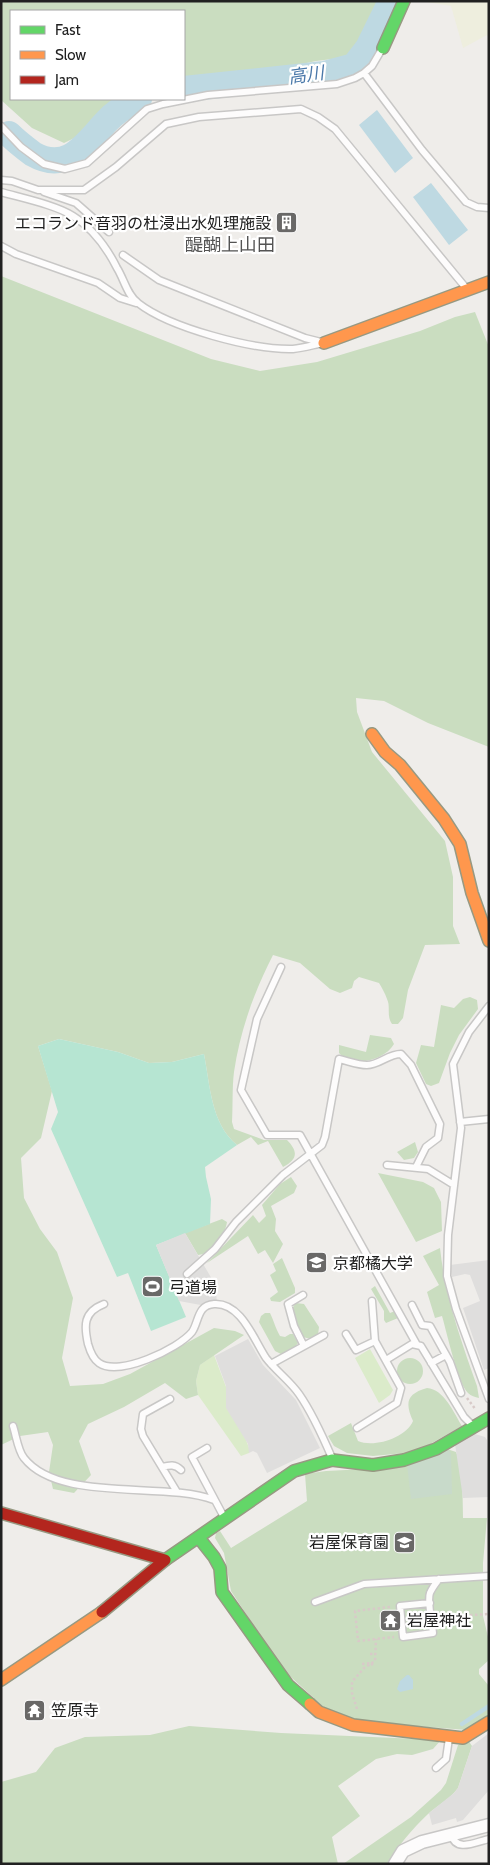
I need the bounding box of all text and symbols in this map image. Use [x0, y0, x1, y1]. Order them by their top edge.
legend [10, 10, 185, 100]
text: Fast [55, 21, 80, 39]
text: Slow [55, 46, 86, 64]
water label: 高川 [287, 61, 327, 88]
text: Jam [54, 71, 79, 89]
building icon: エコランド音羽の杜浸出水処理施設 [275, 211, 299, 235]
place label: エコランド音羽の杜浸出水処理施設 [15, 214, 271, 233]
district label: 醍醐上山田 [185, 234, 275, 256]
school or university icon: 京都橘大学 [305, 1251, 329, 1275]
place label: 京都橘大学 [333, 1254, 413, 1273]
sports icon: 弓道場 [141, 1275, 165, 1299]
place label: 弓道場 [169, 1278, 217, 1297]
school or university icon: 岩屋保育園 [393, 1530, 417, 1554]
place label: 岩屋保育園 [309, 1533, 389, 1552]
temple icon: 岩屋神社 [379, 1608, 403, 1632]
place label: 岩屋神社 [407, 1611, 471, 1630]
temple icon: 笠原寺 [23, 1698, 47, 1722]
place label: 笠原寺 [51, 1701, 99, 1720]

